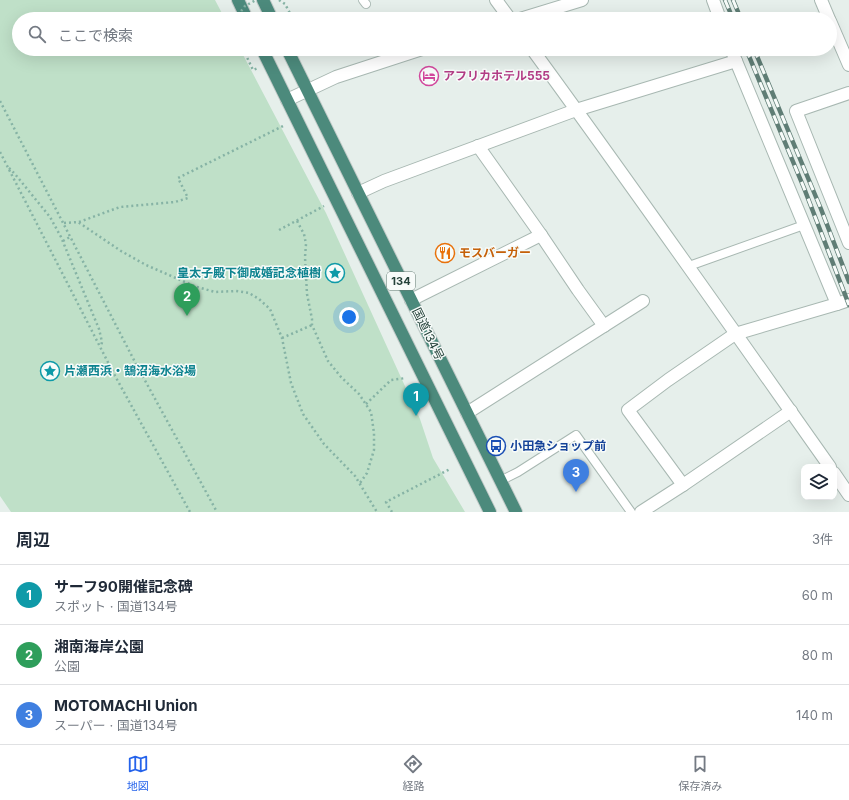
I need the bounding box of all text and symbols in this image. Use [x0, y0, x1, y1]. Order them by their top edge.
search box [12, 12, 837, 56]
icon: search [26, 23, 48, 45]
text: ここで検索 [58, 26, 133, 45]
hotel icon: アフリカホテル555 [418, 65, 440, 87]
place label: アフリカホテル555 [443, 68, 550, 83]
restaurant icon: モスバーガー [434, 242, 456, 264]
place label: モスバーガー [459, 245, 531, 260]
place icon: 皇太子殿下御成婚記念植樹 [324, 262, 346, 284]
place label: 皇太子殿下御成婚記念植樹 [177, 265, 321, 280]
road number: 134 [387, 272, 415, 290]
pin: 2 [174, 283, 200, 316]
street label: 国道134号 [409, 305, 447, 362]
your location [339, 307, 359, 327]
place icon: 片瀬西浜・鵠沼海水浴場 [39, 360, 61, 382]
place label: 片瀬西浜・鵠沼海水浴場 [64, 363, 196, 378]
pin: 1 [403, 383, 429, 416]
bus stop icon: 小田急ショップ前 [485, 435, 507, 457]
place label: 小田急ショップ前 [510, 438, 606, 453]
pin: 3 [563, 459, 589, 492]
map controls [801, 464, 837, 500]
button: layers [801, 464, 837, 500]
text: 周辺 [16, 530, 50, 550]
text: 3件 [812, 531, 833, 547]
text: サーフ90開催記念碑 [54, 577, 193, 596]
text: 1 [26, 587, 32, 603]
text: 60 m [802, 587, 833, 603]
text: スポット · 国道134号 [54, 598, 178, 614]
text: 湘南海岸公園 [54, 637, 144, 656]
text: 2 [25, 647, 33, 663]
text: 80 m [802, 647, 833, 663]
text: 公園 [54, 658, 80, 674]
text: MOTOMACHI Union [54, 696, 198, 715]
text: 3 [25, 707, 33, 723]
text: 140 m [796, 707, 833, 723]
text: スーパー · 国道134号 [54, 717, 178, 733]
tab: 地図 [127, 753, 149, 793]
tab: 経路 [402, 753, 424, 793]
tab: 保存済み [678, 753, 722, 793]

